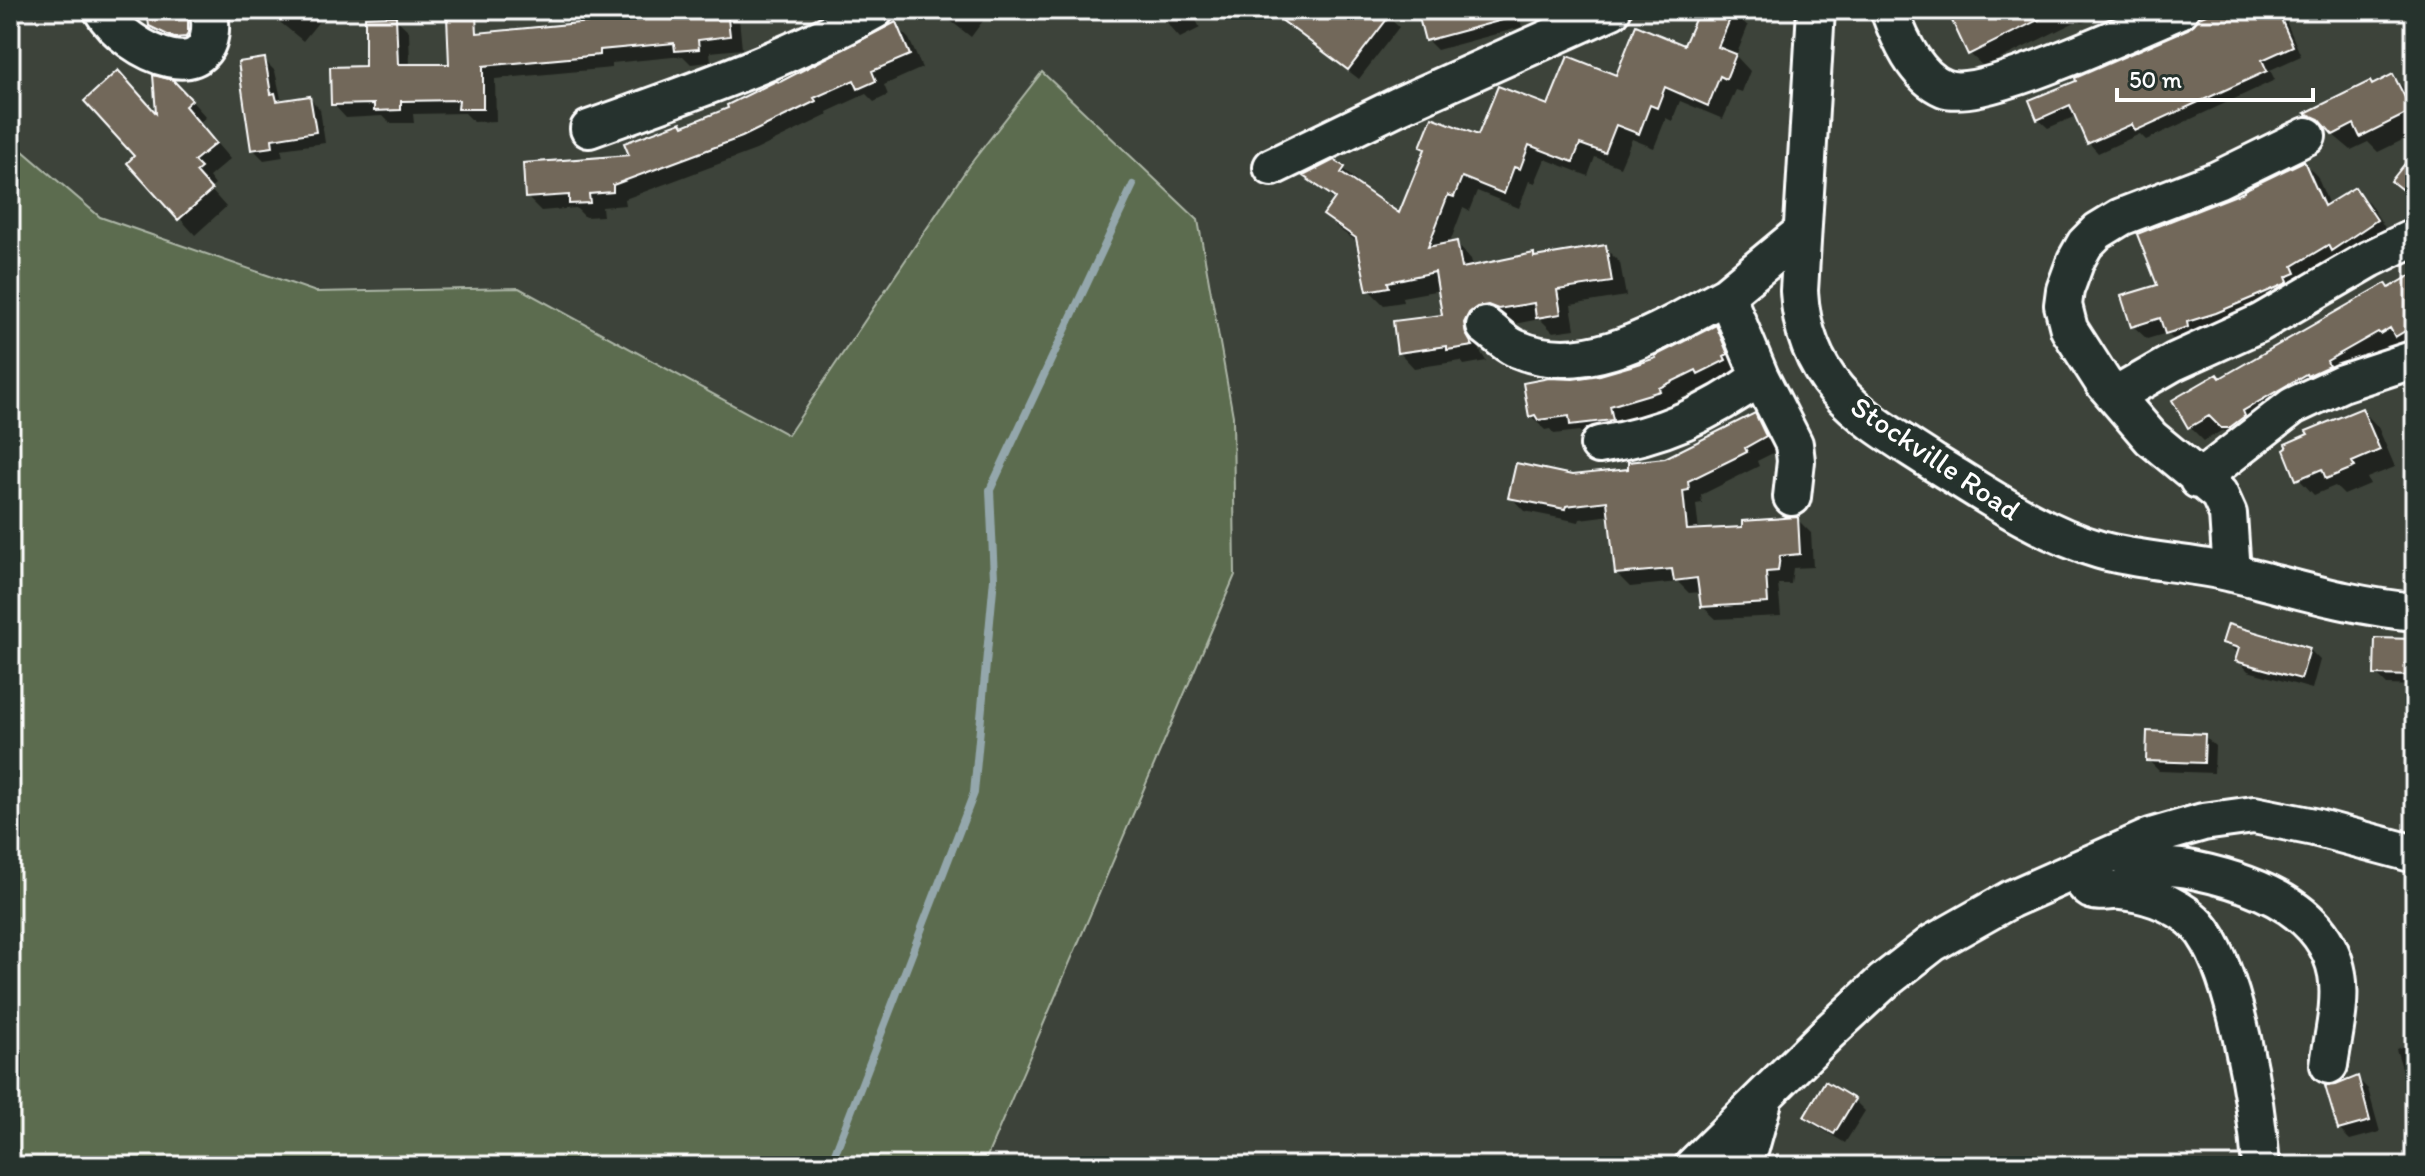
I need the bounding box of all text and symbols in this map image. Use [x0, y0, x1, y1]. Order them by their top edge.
scale bar [2117, 52, 2313, 102]
text: 50 m [2129, 65, 2182, 94]
street label: Stockville Road [1844, 388, 2028, 529]

